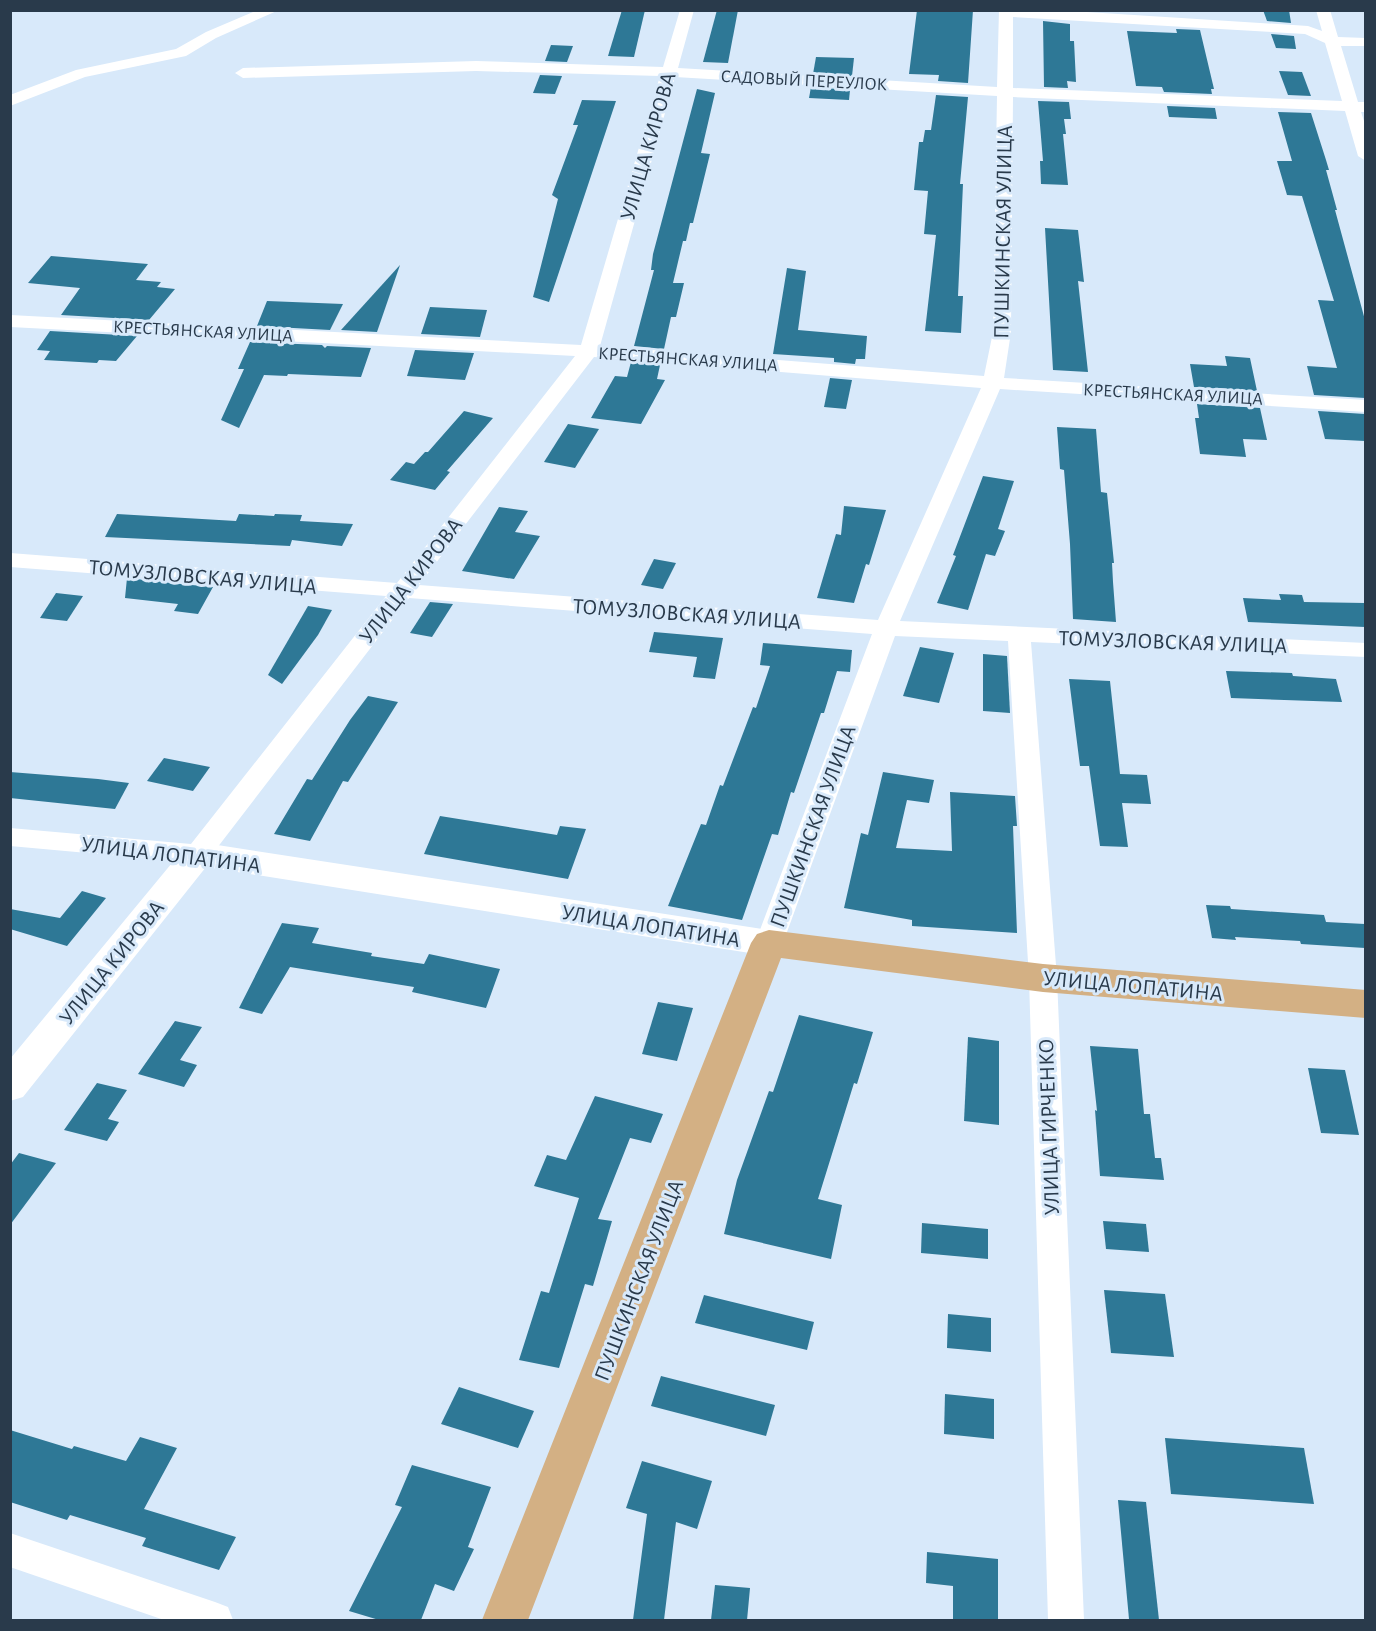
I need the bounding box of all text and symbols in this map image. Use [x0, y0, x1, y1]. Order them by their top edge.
street label: САДОВЫЙ ПЕРЕУЛОК [720, 66, 888, 94]
street label: УЛИЦА КИРОВА [616, 70, 680, 223]
street label: ПУШКИНСКАЯ УЛИЦА [990, 125, 1016, 339]
street label: КРЕСТЬЯНСКАЯ УЛИЦА [113, 318, 294, 346]
street label: КРЕСТЬЯНСКАЯ УЛИЦА [597, 345, 779, 375]
street label: КРЕСТЬЯНСКАЯ УЛИЦА [1083, 381, 1264, 409]
street label: УЛИЦА КИРОВА [355, 514, 466, 647]
street label: ТОМУЗЛОВСКАЯ УЛИЦА [88, 556, 318, 598]
street label: ТОМУЗЛОВСКАЯ УЛИЦА [572, 595, 802, 633]
street label: ТОМУЗЛОВСКАЯ УЛИЦА [1058, 627, 1288, 657]
street label: ПУШКИНСКАЯ УЛИЦА [766, 722, 860, 930]
street label: УЛИЦА ЛОПАТИНА [80, 833, 262, 877]
street label: УЛИЦА КИРОВА [55, 896, 168, 1029]
street label: УЛИЦА ЛОПАТИНА [560, 901, 742, 951]
street label: УЛИЦА ЛОПАТИНА [1042, 967, 1224, 1005]
street label: УЛИЦА ГИРЧЕНКО [1035, 1038, 1063, 1216]
street label: ПУШКИНСКАЯ УЛИЦА [590, 1177, 687, 1384]

